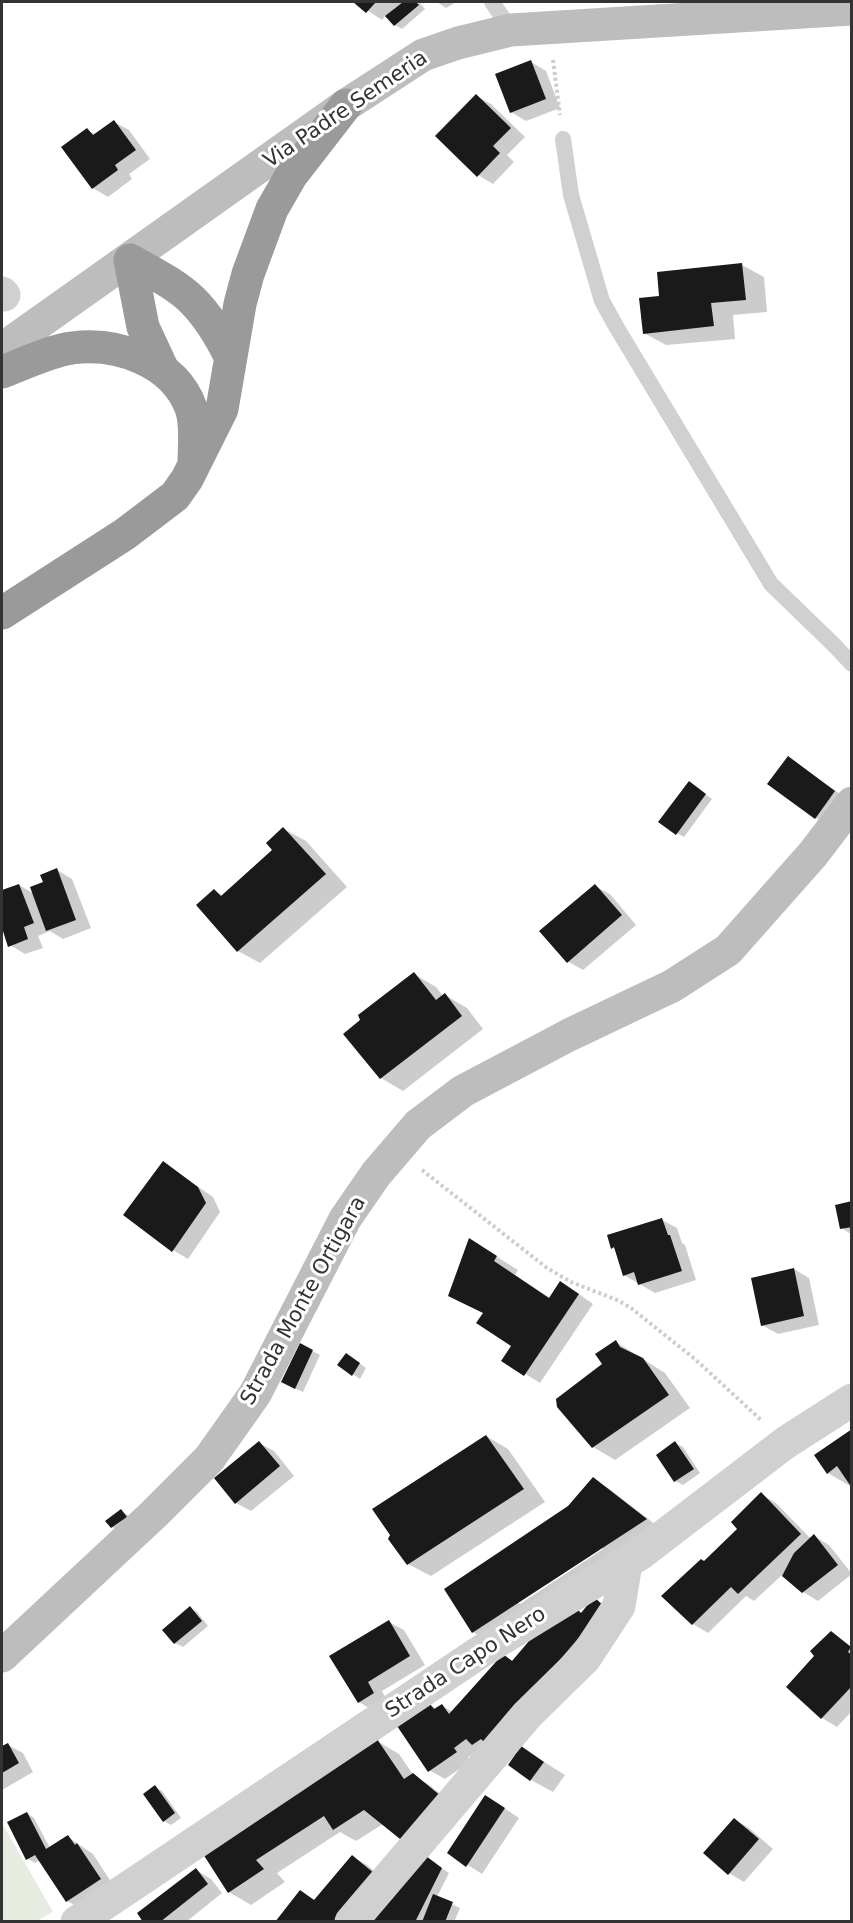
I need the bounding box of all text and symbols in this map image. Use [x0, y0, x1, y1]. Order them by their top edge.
street label: Via Padre Semeria [259, 46, 433, 174]
street label: Strada Monte Ortigara [236, 1192, 372, 1410]
street label: Strada Capo Nero [381, 1602, 551, 1724]

